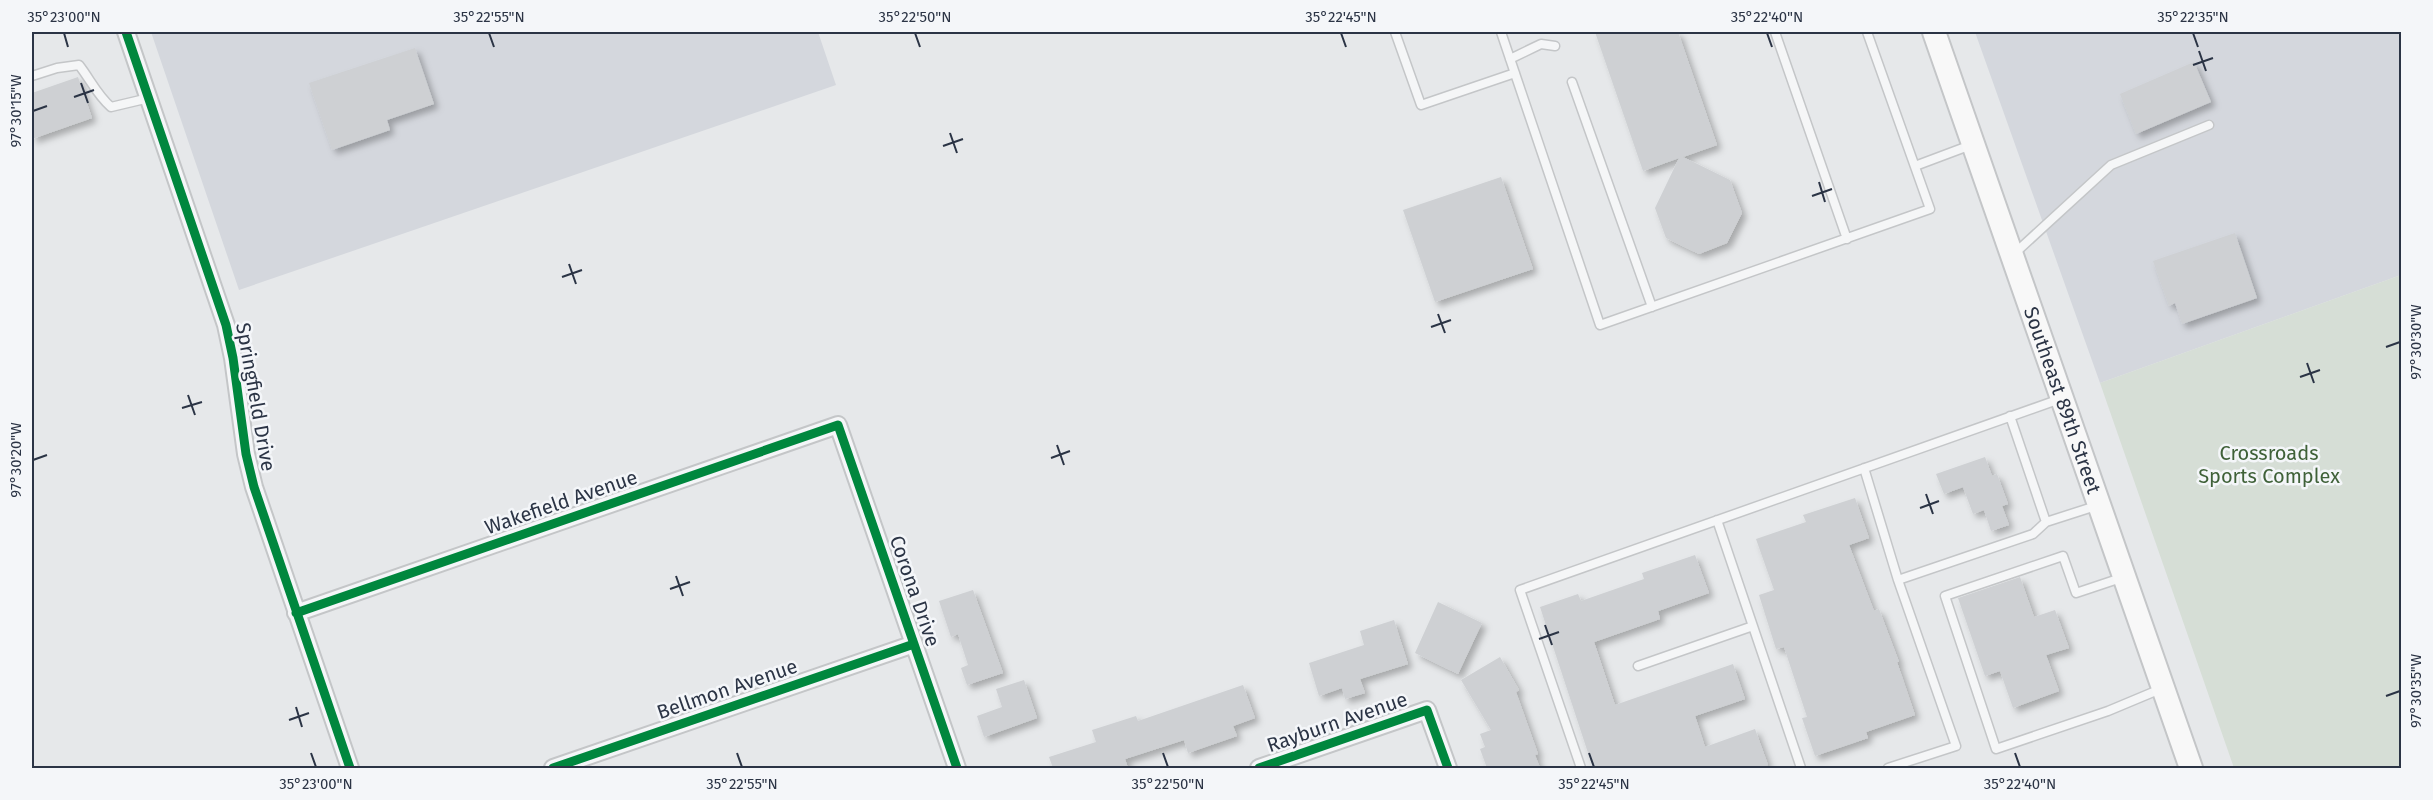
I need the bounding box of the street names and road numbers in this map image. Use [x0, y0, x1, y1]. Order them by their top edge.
street label: Southeast 89th Street [2019, 304, 2107, 498]
street label: Springfield Drive [231, 321, 281, 473]
street label: Wakefield Avenue [482, 465, 640, 539]
street label: Corona Drive [885, 532, 945, 650]
street label: Bellmon Avenue [654, 654, 800, 724]
street label: Rayburn Avenue [1264, 687, 1410, 757]

